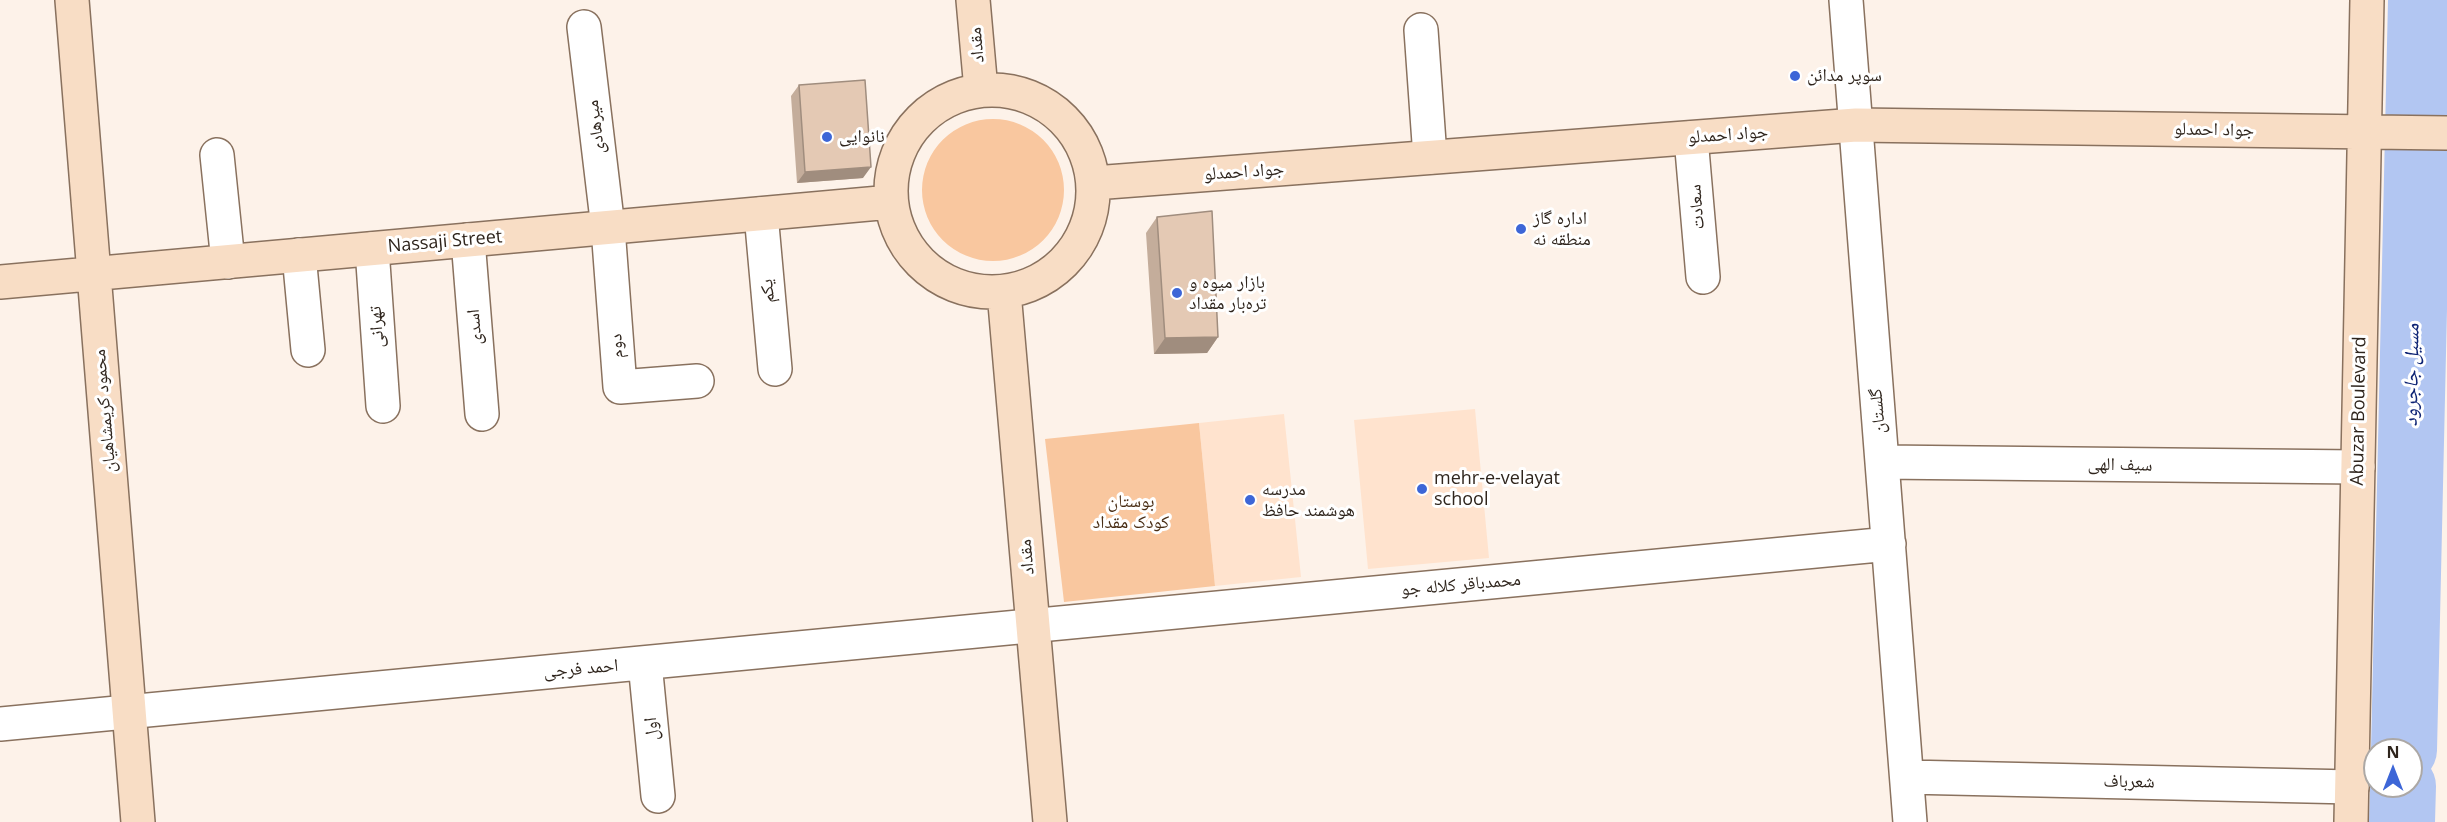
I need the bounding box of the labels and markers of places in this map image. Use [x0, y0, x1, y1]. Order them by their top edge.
place label: سوپر مدائن [1807, 65, 1882, 87]
marker: سوپر مدائن [1788, 69, 1802, 83]
place label: نانوایی [839, 126, 885, 148]
marker: نانوایی [820, 130, 834, 144]
place label: اداره گاز منطقه نه [1533, 208, 1591, 250]
marker: اداره گاز منطقه نه [1514, 222, 1528, 236]
place label: بازار میوه و تره‌بار مقداد [1189, 272, 1266, 314]
marker: بازار میوه و تره‌بار مقداد [1170, 286, 1184, 300]
place label: mehr-e-velayat school [1434, 468, 1560, 510]
place label: مدرسه هوشمند حافظ [1262, 479, 1355, 522]
marker: mehr-e-velayat school [1415, 482, 1429, 496]
marker: مدرسه هوشمند حافظ [1243, 493, 1257, 507]

